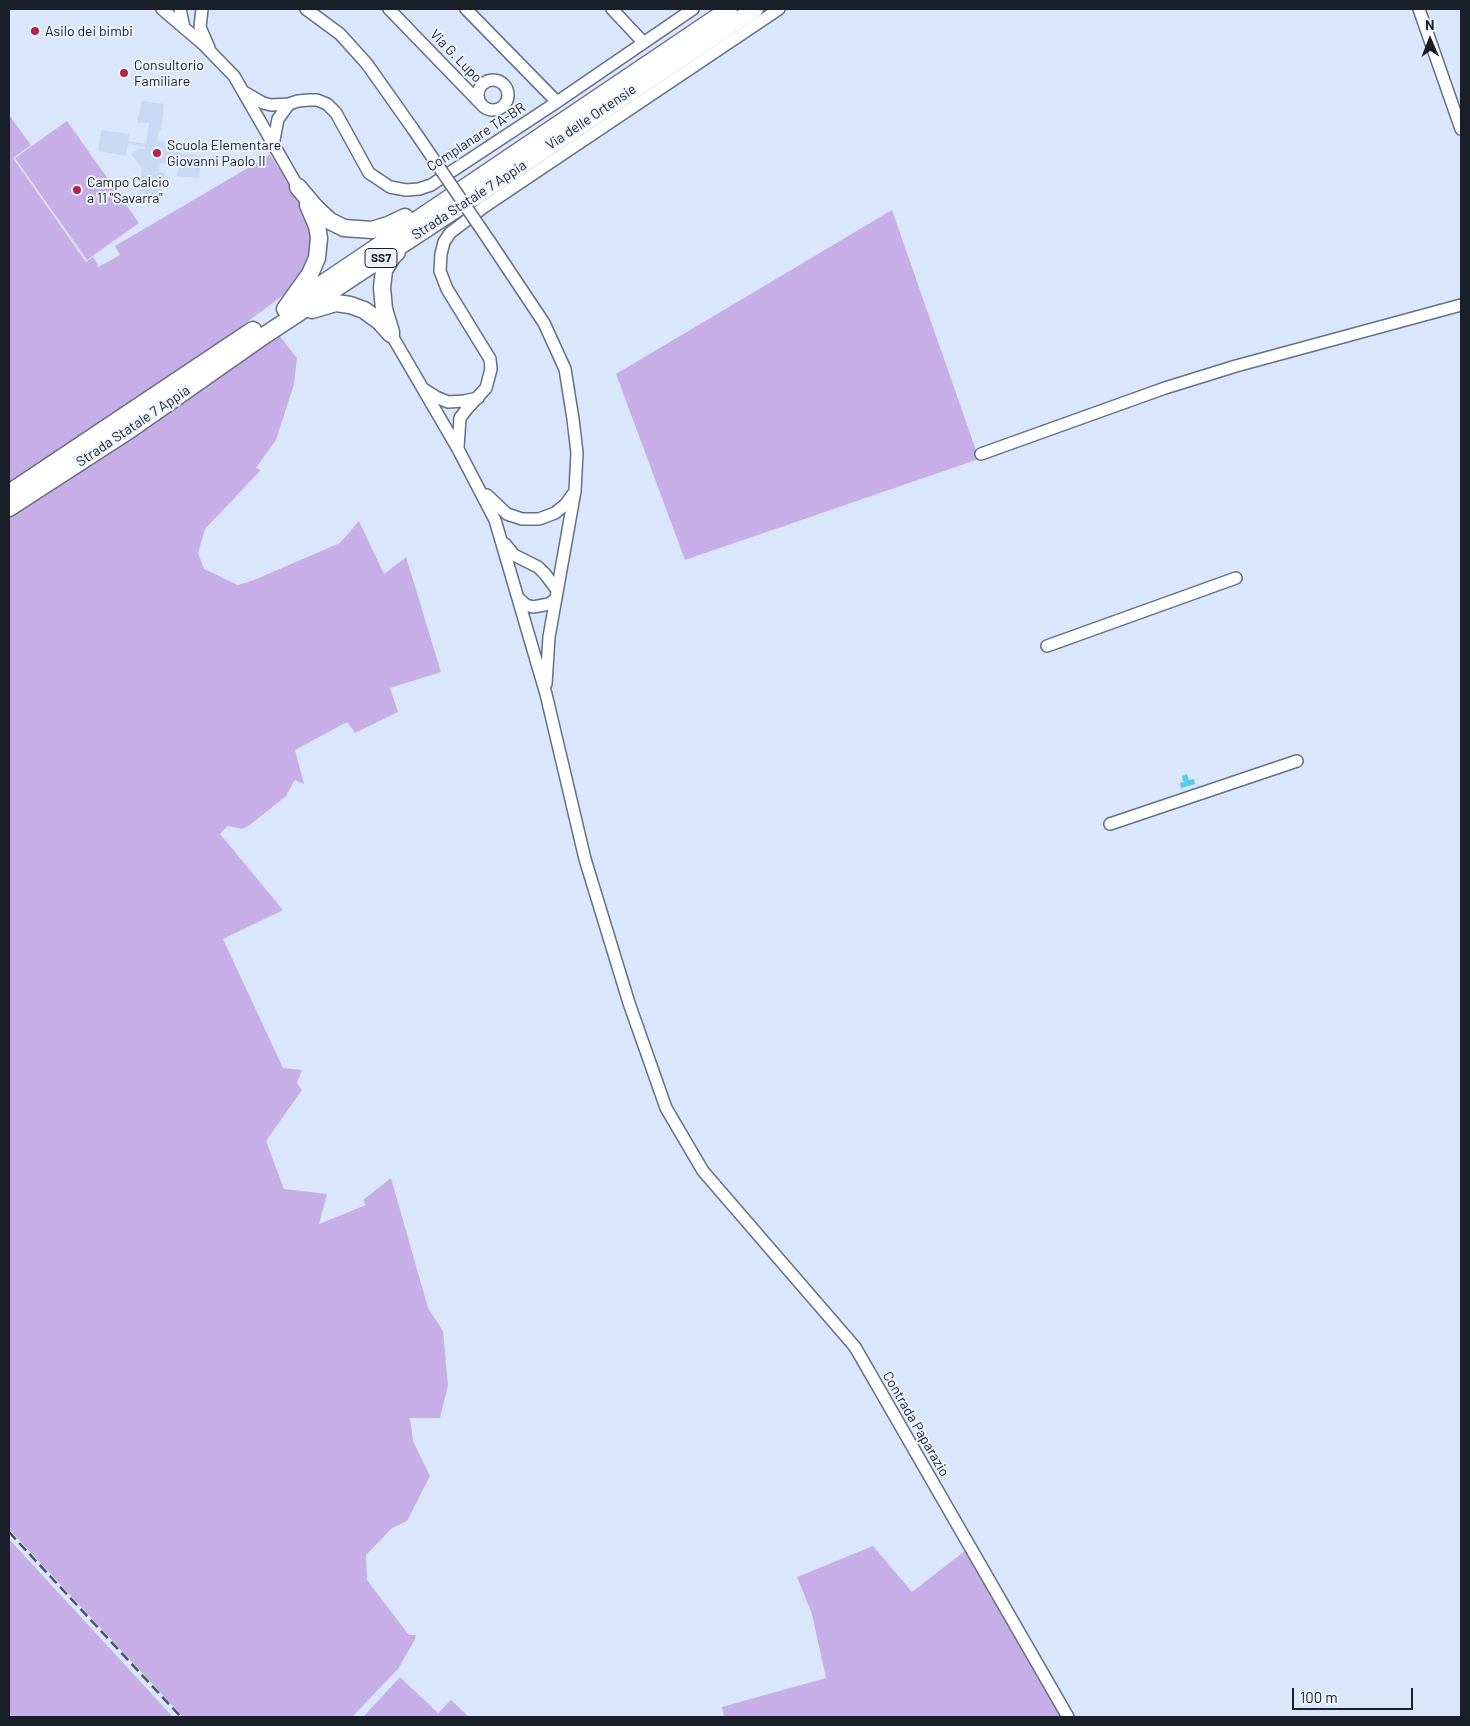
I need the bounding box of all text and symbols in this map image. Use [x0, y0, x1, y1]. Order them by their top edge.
north arrow [1405, 15, 1455, 65]
text: N [1425, 16, 1435, 33]
place label: Asilo dei bimbi [45, 23, 133, 39]
marker: Asilo dei bimbi [29, 25, 41, 37]
street label: Via G. Lupo [426, 26, 486, 86]
place label: Consultorio Familiare [134, 57, 204, 90]
marker: Consultorio Familiare [118, 67, 130, 79]
street label: Via delle Ortensie [543, 81, 639, 153]
street label: Complanare TA-BR [424, 99, 528, 175]
place label: Scuola Elementare Giovanni Paolo II [167, 137, 281, 170]
marker: Scuola Elementare Giovanni Paolo II [151, 147, 163, 159]
street label: Strada Statale 7 Appia [409, 157, 529, 243]
place label: Campo Calcio a 11 "Savarra" [87, 174, 169, 206]
marker: Campo Calcio a 11 "Savarra" [71, 184, 83, 196]
road number: SS7 [365, 248, 397, 268]
street label: Strada Statale 7 Appia [73, 382, 193, 470]
street label: Contrada Paparazio [879, 1368, 953, 1480]
scale bar [1295, 1678, 1416, 1710]
text: 100 m [1300, 1688, 1338, 1706]

